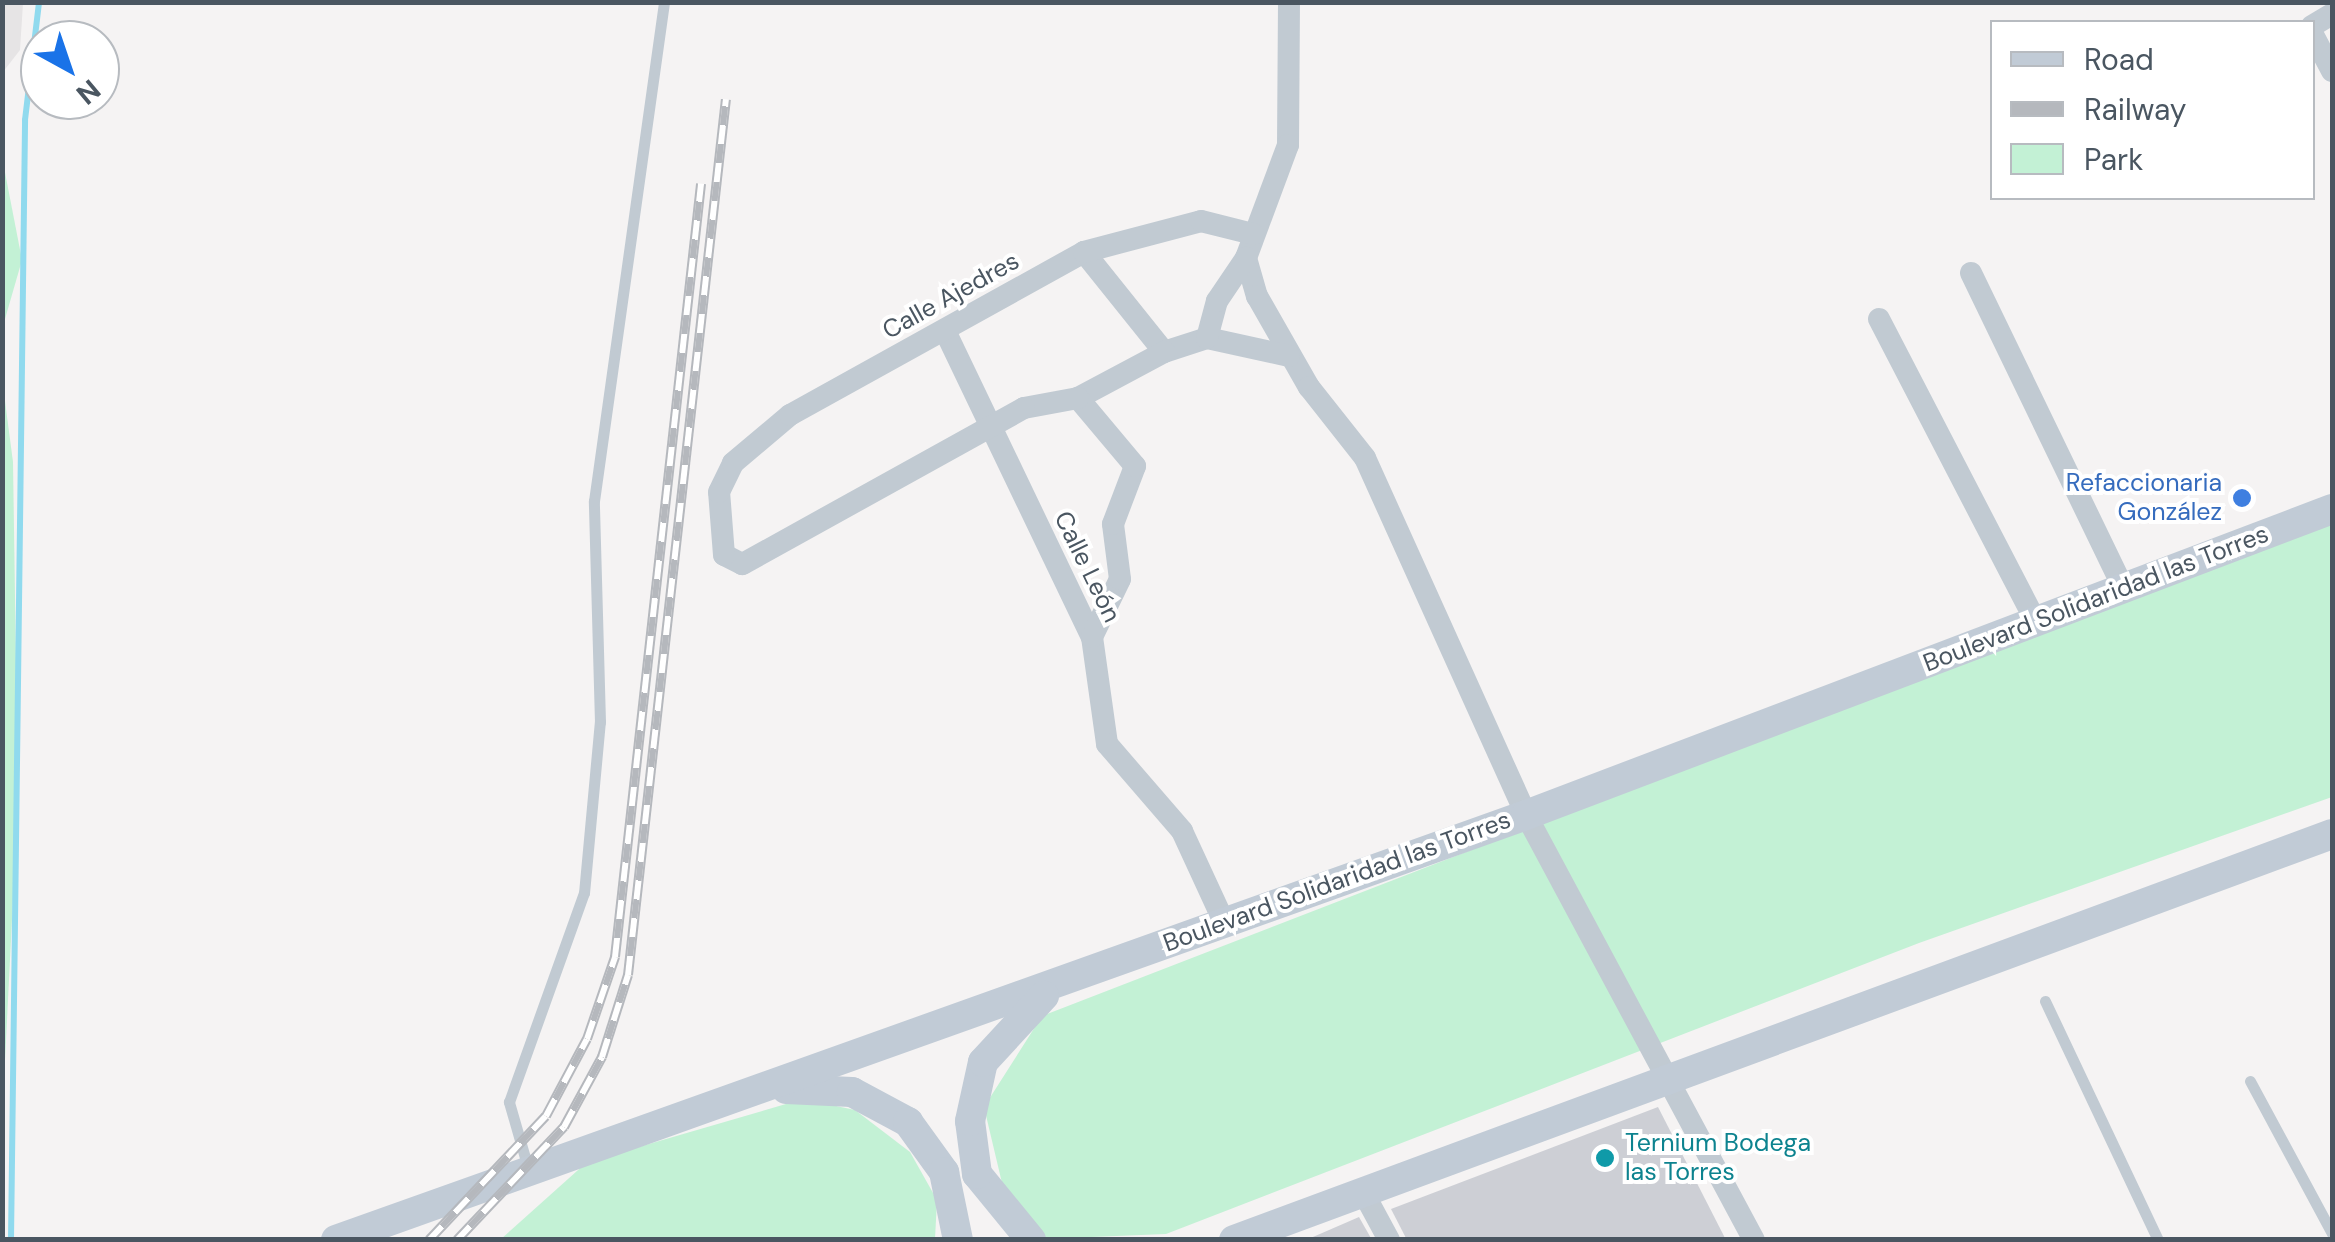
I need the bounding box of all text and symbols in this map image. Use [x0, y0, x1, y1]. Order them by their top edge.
north arrow [20, 20, 120, 120]
legend [1990, 20, 2315, 200]
text: Road [2084, 40, 2154, 79]
text: N [69, 71, 108, 113]
text: Railway [2084, 90, 2187, 129]
text: Park [2084, 140, 2143, 179]
street label: Calle Ajedres [877, 246, 1025, 346]
place label: Refaccionaria González [2066, 469, 2222, 528]
marker: Refaccionaria González [2231, 487, 2253, 509]
street label: Calle León [1047, 507, 1127, 627]
street label: Boulevard Solidaridad las Torres [1919, 519, 2273, 679]
street label: Boulevard Solidaridad las Torres [1159, 805, 1515, 959]
place label: Ternium Bodega las Torres [1625, 1129, 1811, 1188]
marker: Ternium Bodega las Torres [1594, 1147, 1616, 1169]

